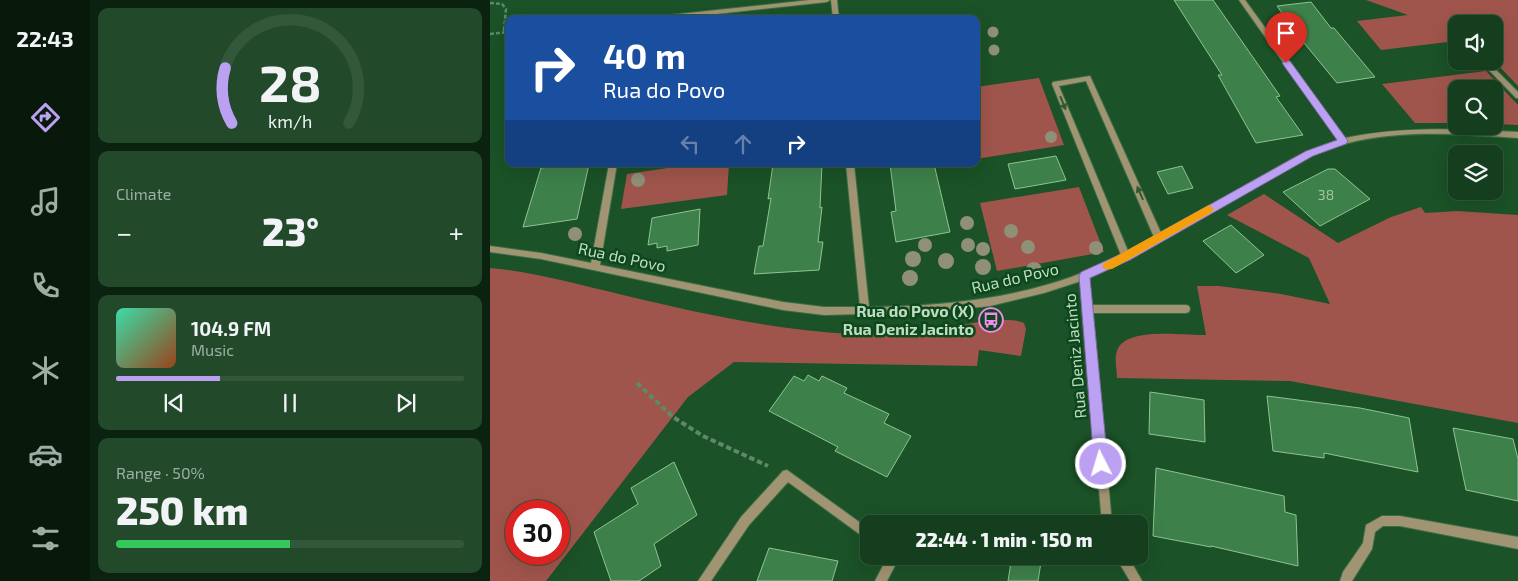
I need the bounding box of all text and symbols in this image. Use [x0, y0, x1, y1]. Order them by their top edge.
pin [1265, 12, 1307, 63]
map controls [1448, 15, 1503, 200]
button: sound [1448, 15, 1503, 70]
icon: arrive [1272, 19, 1300, 47]
text: 22:43 [16, 25, 74, 51]
text: 40 m [603, 34, 686, 76]
icon: right [520, 35, 585, 100]
text: 28 [259, 50, 321, 112]
text: Rua do Povo [603, 76, 725, 102]
button: search [1448, 80, 1503, 135]
one-way arrow [1060, 96, 1068, 110]
icon: directions [28, 100, 63, 135]
text: km/h [268, 110, 312, 132]
icon: left [676, 130, 704, 158]
icon: ahead [729, 130, 757, 158]
icon: right [782, 130, 810, 158]
button: layers [1448, 145, 1503, 200]
icon: music [28, 184, 63, 219]
text: Climate [116, 184, 171, 203]
one-way arrow [1135, 186, 1143, 200]
house number: 38 [1318, 186, 1334, 203]
text: 23° [262, 208, 319, 254]
text: − [116, 215, 132, 249]
text: + [449, 215, 464, 249]
street label: Rua do Povo [577, 238, 668, 275]
street label: Rua do Povo [969, 258, 1060, 297]
icon: phone [28, 268, 63, 303]
street label: Rua Deniz Jacinto [1060, 293, 1089, 420]
place label: Rua do Povo (X) Rua Deniz Jacinto [843, 301, 974, 338]
bus stop icon: Rua do Povo (X) Rua Deniz Jacinto [978, 307, 1004, 333]
text: 104.9 FM [191, 317, 271, 340]
text: Music [191, 340, 234, 359]
icon: climate [28, 353, 63, 388]
icon: previous [160, 389, 188, 417]
icon: pause [276, 389, 304, 417]
icon: next [392, 389, 420, 417]
icon: car [28, 437, 63, 472]
position arrow [1074, 437, 1126, 489]
text: Range · 50% [116, 463, 205, 482]
text: 250 km [116, 487, 248, 533]
speed limit sign: 30 [505, 500, 570, 565]
icon: filters [28, 521, 63, 556]
text: 22:44 · 1 min · 150 m [915, 528, 1093, 551]

